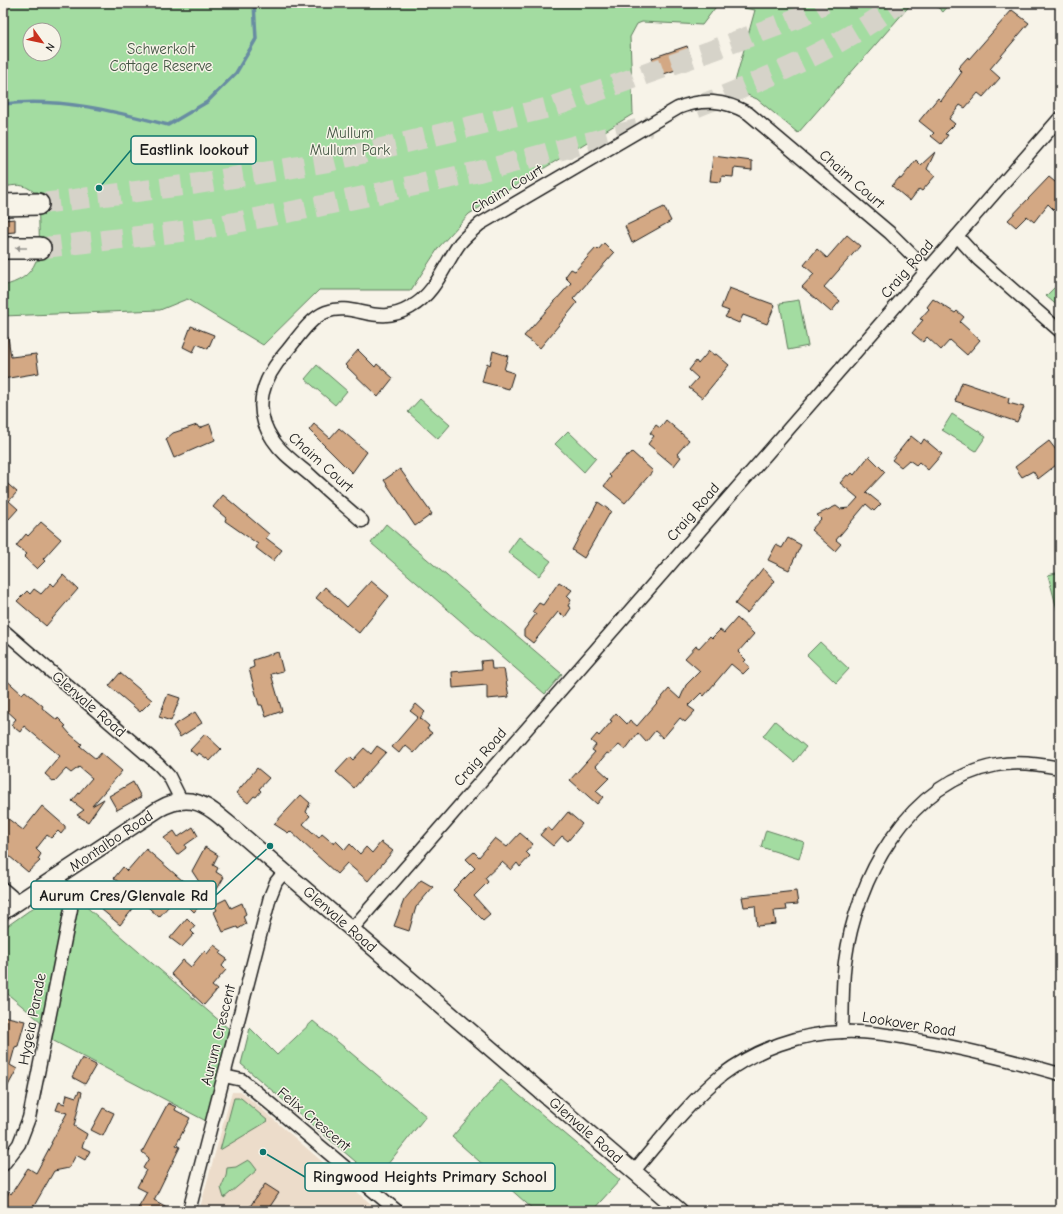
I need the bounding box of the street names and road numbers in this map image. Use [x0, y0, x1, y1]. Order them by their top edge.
street label: Chaim Court [816, 146, 889, 213]
street label: Chaim Court [468, 160, 547, 218]
street label: Craig Road [877, 236, 937, 302]
street label: Chaim Court [285, 428, 358, 496]
street label: Craig Road [663, 479, 723, 545]
street label: Glenvale Road [48, 667, 130, 741]
street label: Craig Road [450, 724, 510, 790]
street label: Montalbo Road [66, 806, 156, 876]
street label: Glenvale Road [299, 882, 381, 956]
street label: Hygeia Parade [14, 971, 50, 1067]
street label: Aurum Crescent [197, 982, 239, 1087]
street label: Lookover Road [861, 1008, 957, 1040]
street label: Felix Crescent [274, 1083, 355, 1155]
street label: Glenvale Road [545, 1093, 627, 1167]

